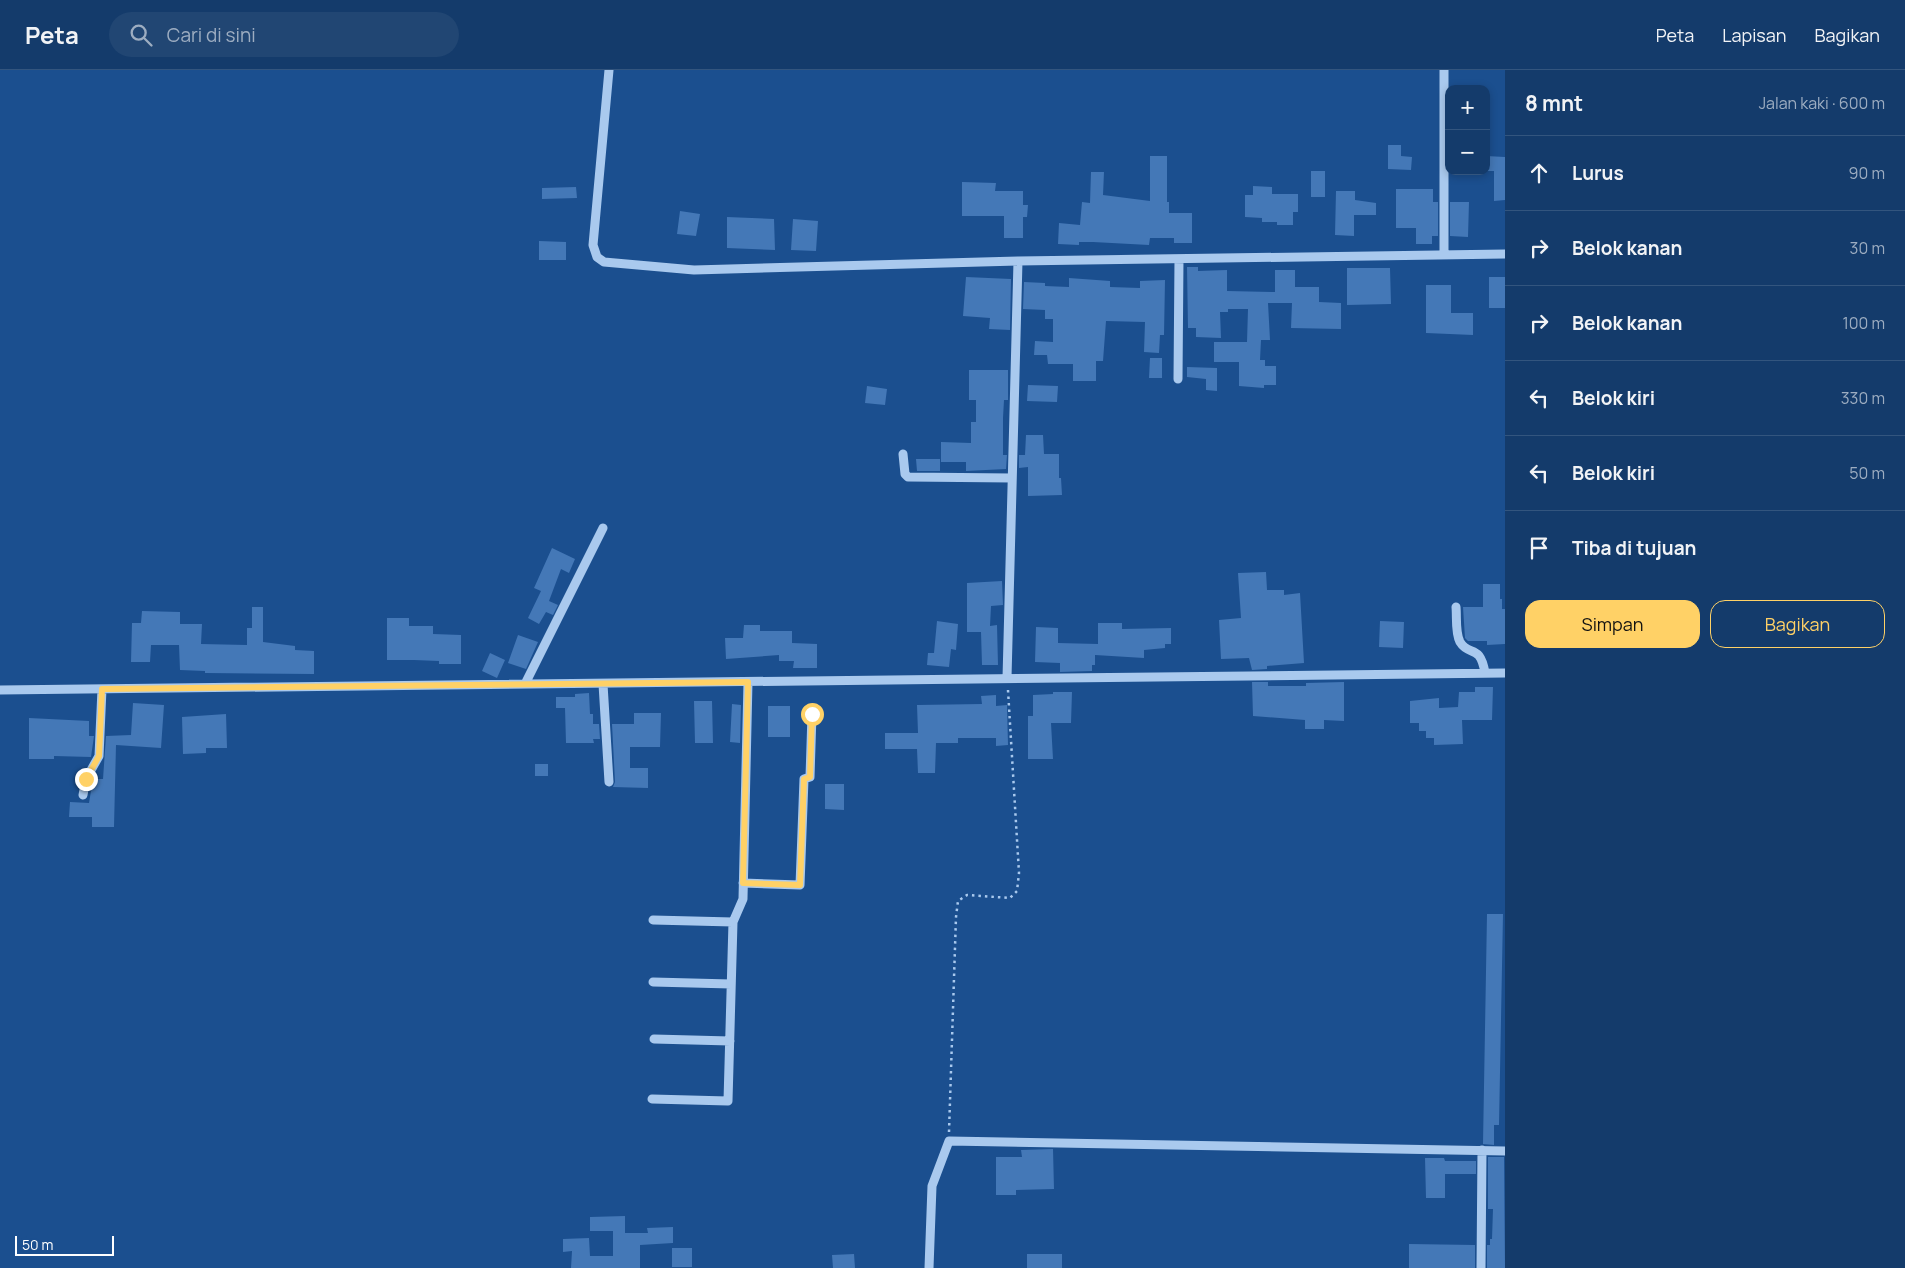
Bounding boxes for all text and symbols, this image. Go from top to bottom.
search box [109,12,459,57]
text: Peta [25,18,79,51]
icon: search [127,21,155,49]
text: Cari di sini [167,22,256,48]
text: Peta [1656,23,1694,47]
text: Lapisan [1722,23,1786,47]
text: Bagikan [1814,23,1880,47]
map controls [1445,85,1490,175]
button: + [1445,85,1490,130]
text: 8 mnt [1525,89,1583,117]
text: Jalan kaki · 600 m [1759,92,1885,114]
button: − [1445,130,1490,175]
icon: ahead [1525,159,1553,187]
text: Lurus [1572,160,1624,186]
text: 90 m [1849,162,1885,184]
icon: right [1525,234,1553,262]
text: Belok kanan [1572,235,1682,261]
text: 30 m [1850,237,1885,259]
icon: right [1525,309,1553,337]
text: Belok kanan [1572,310,1682,336]
text: 100 m [1842,312,1885,334]
icon: left [1525,384,1553,412]
text: Belok kiri [1572,385,1655,411]
text: 330 m [1841,387,1885,409]
icon: left [1525,459,1553,487]
text: Belok kiri [1572,460,1655,486]
text: 50 m [1849,462,1885,484]
icon: arrive [1525,534,1553,562]
text: Tiba di tujuan [1572,535,1696,561]
button: Simpan [1525,600,1700,648]
button: Bagikan [1710,600,1885,648]
route start [801,703,824,726]
route end [75,768,98,791]
scale bar [15,1233,114,1256]
text: 50 m [22,1235,53,1254]

